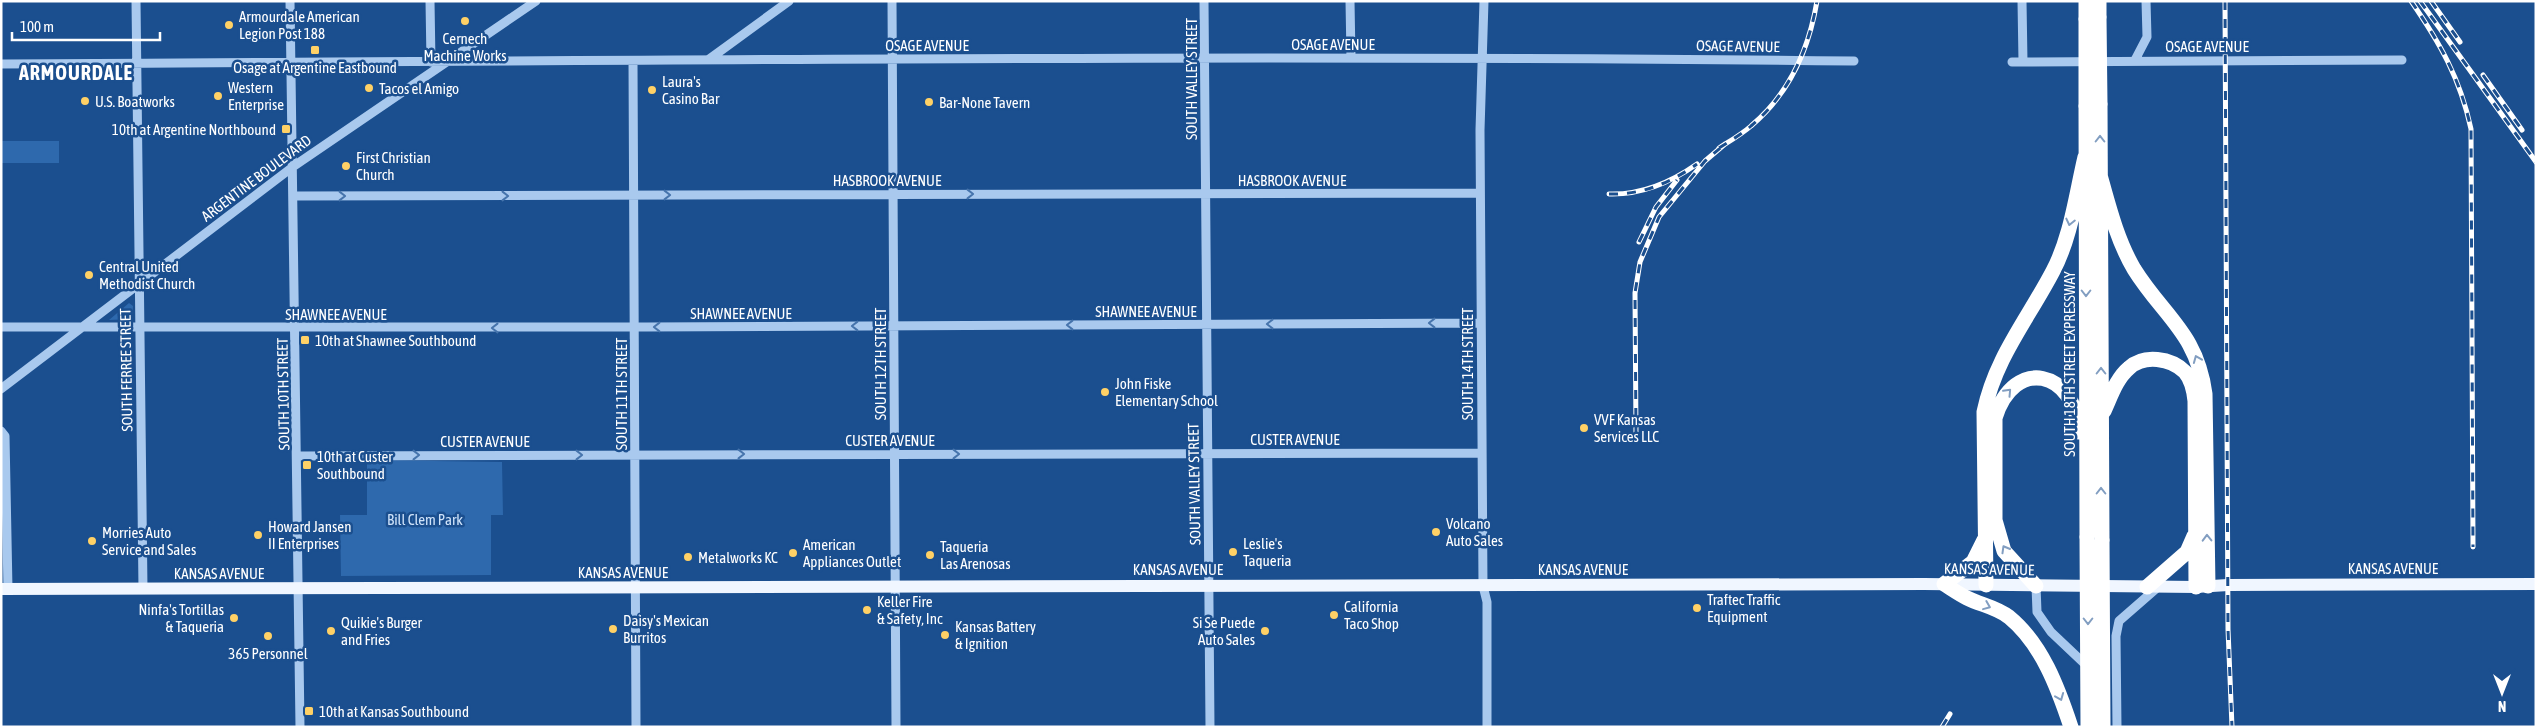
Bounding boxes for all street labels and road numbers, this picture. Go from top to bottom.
street label: SOUTH VALLEY STREET [1183,18,1200,140]
street label: OSAGE AVENUE [1291,36,1375,53]
street label: OSAGE AVENUE [885,37,969,54]
street label: OSAGE AVENUE [1696,37,1781,55]
street label: OSAGE AVENUE [2165,38,2249,55]
street label: ARGENTINE BOULEVARD [198,131,314,225]
street label: HASBROOK AVENUE [833,172,942,189]
street label: HASBROOK AVENUE [1238,172,1347,189]
street label: SOUTH 18TH STREET EXPRESSWAY [2061,271,2078,457]
street label: SHAWNEE AVENUE [1095,303,1197,320]
street label: SHAWNEE AVENUE [690,305,792,322]
street label: SHAWNEE AVENUE [285,306,387,323]
street label: SOUTH 12TH STREET [872,307,889,420]
street label: SOUTH 14TH STREET [1459,307,1476,420]
street label: SOUTH FERREE STREET [116,308,136,432]
street label: SOUTH 10TH STREET [274,337,292,450]
street label: SOUTH 11TH STREET [613,337,630,450]
street label: SOUTH VALLEY STREET [1184,422,1204,545]
street label: CUSTER AVENUE [1250,431,1340,448]
street label: CUSTER AVENUE [845,432,935,449]
street label: CUSTER AVENUE [440,433,530,450]
street label: KANSAS AVENUE [1944,560,2035,578]
street label: KANSAS AVENUE [2348,560,2439,577]
street label: KANSAS AVENUE [1133,561,1224,578]
street label: KANSAS AVENUE [1538,561,1629,578]
street label: KANSAS AVENUE [578,564,669,581]
street label: KANSAS AVENUE [174,565,265,582]

